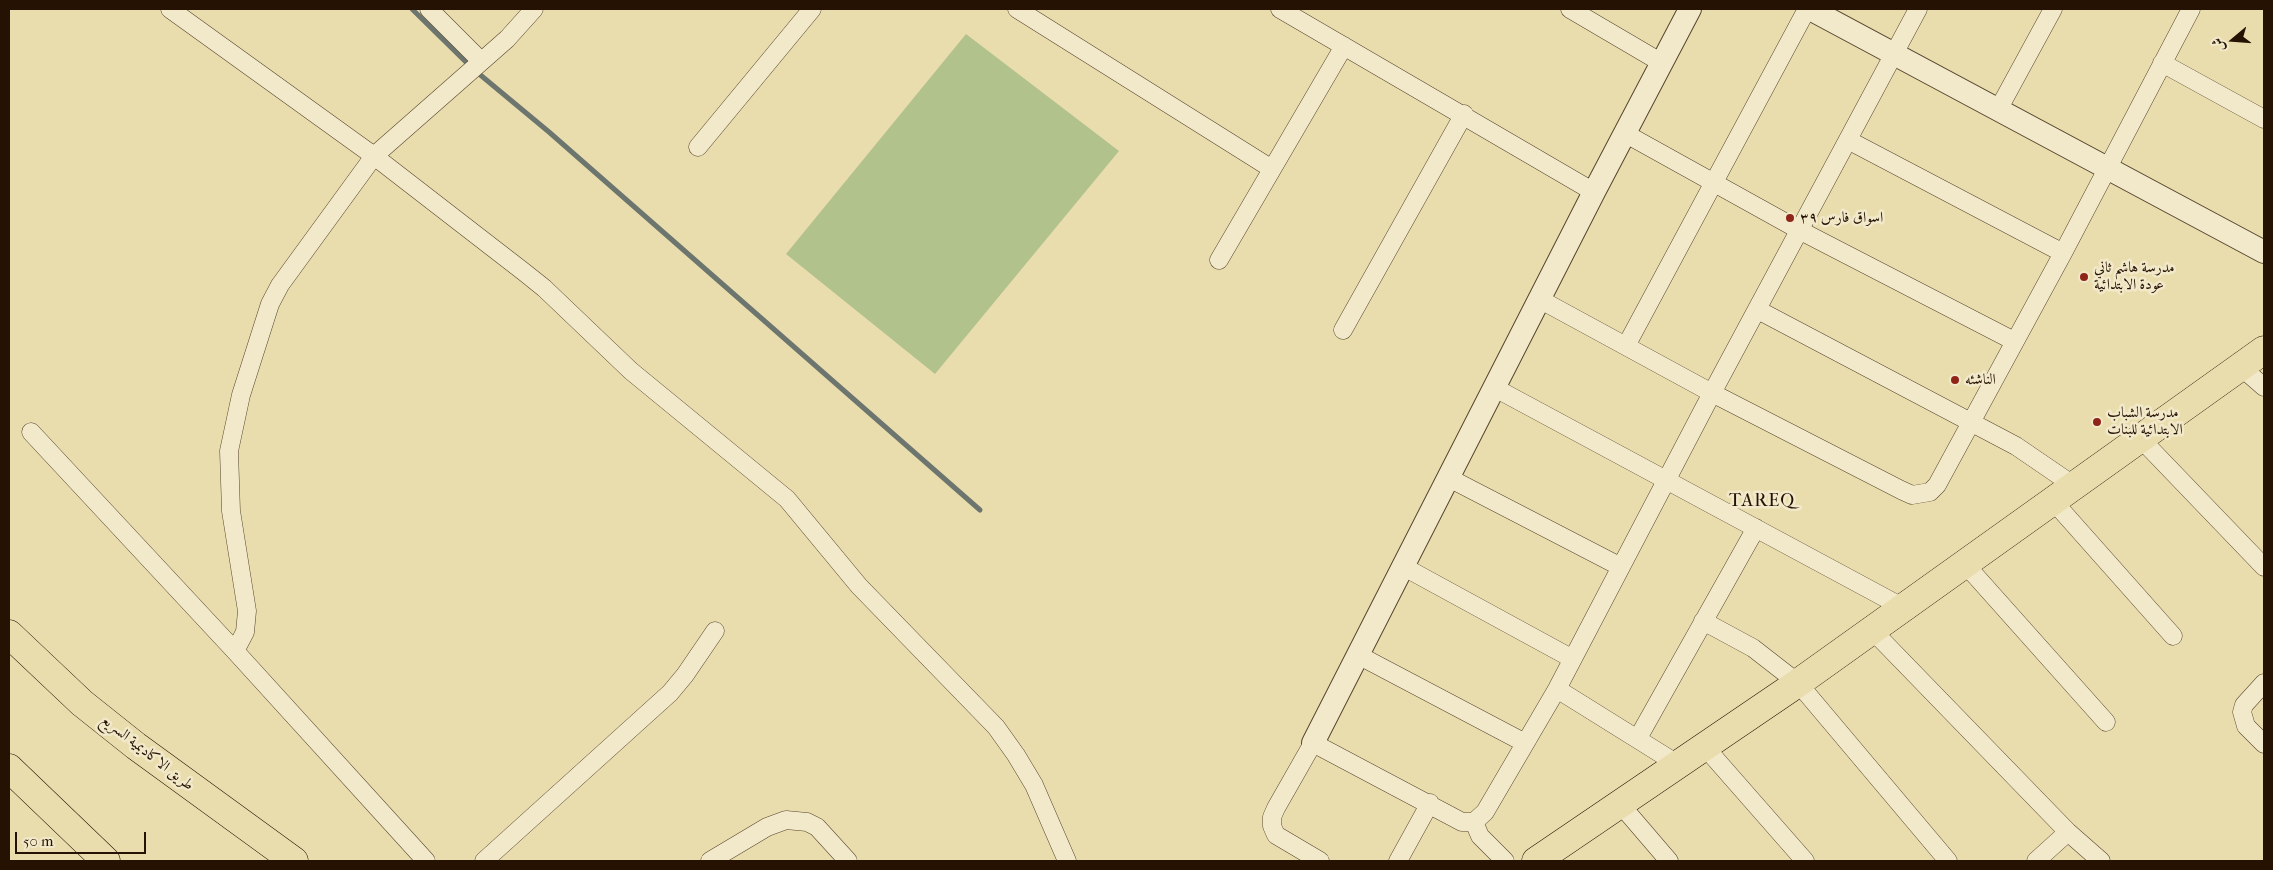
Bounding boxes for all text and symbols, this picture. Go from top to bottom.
north arrow [2208,15,2258,65]
text: ش [2208,36,2228,54]
place label: اسواق فارس ٣٩ [1800,209,1883,227]
marker: اسواق فارس ٣٩ [1784,212,1796,224]
place label: مدرسة هاشم ثاني عودة الابتدائية [2094,259,2175,294]
marker: مدرسة هاشم ثاني عودة الابتدائية [2078,271,2090,283]
place label: الناشئه [1965,371,1996,389]
marker: الناشئه [1949,374,1961,386]
place label: مدرسة الشباب الابتدائية للبنات [2107,404,2183,439]
marker: مدرسة الشباب الابتدائية للبنات [2091,416,2103,428]
district label: TAREQ [1728,491,1796,513]
street label: طريق الاكاديمية السريع [97,711,197,795]
scale bar [18,822,149,854]
text: 50 m [23,832,53,850]

